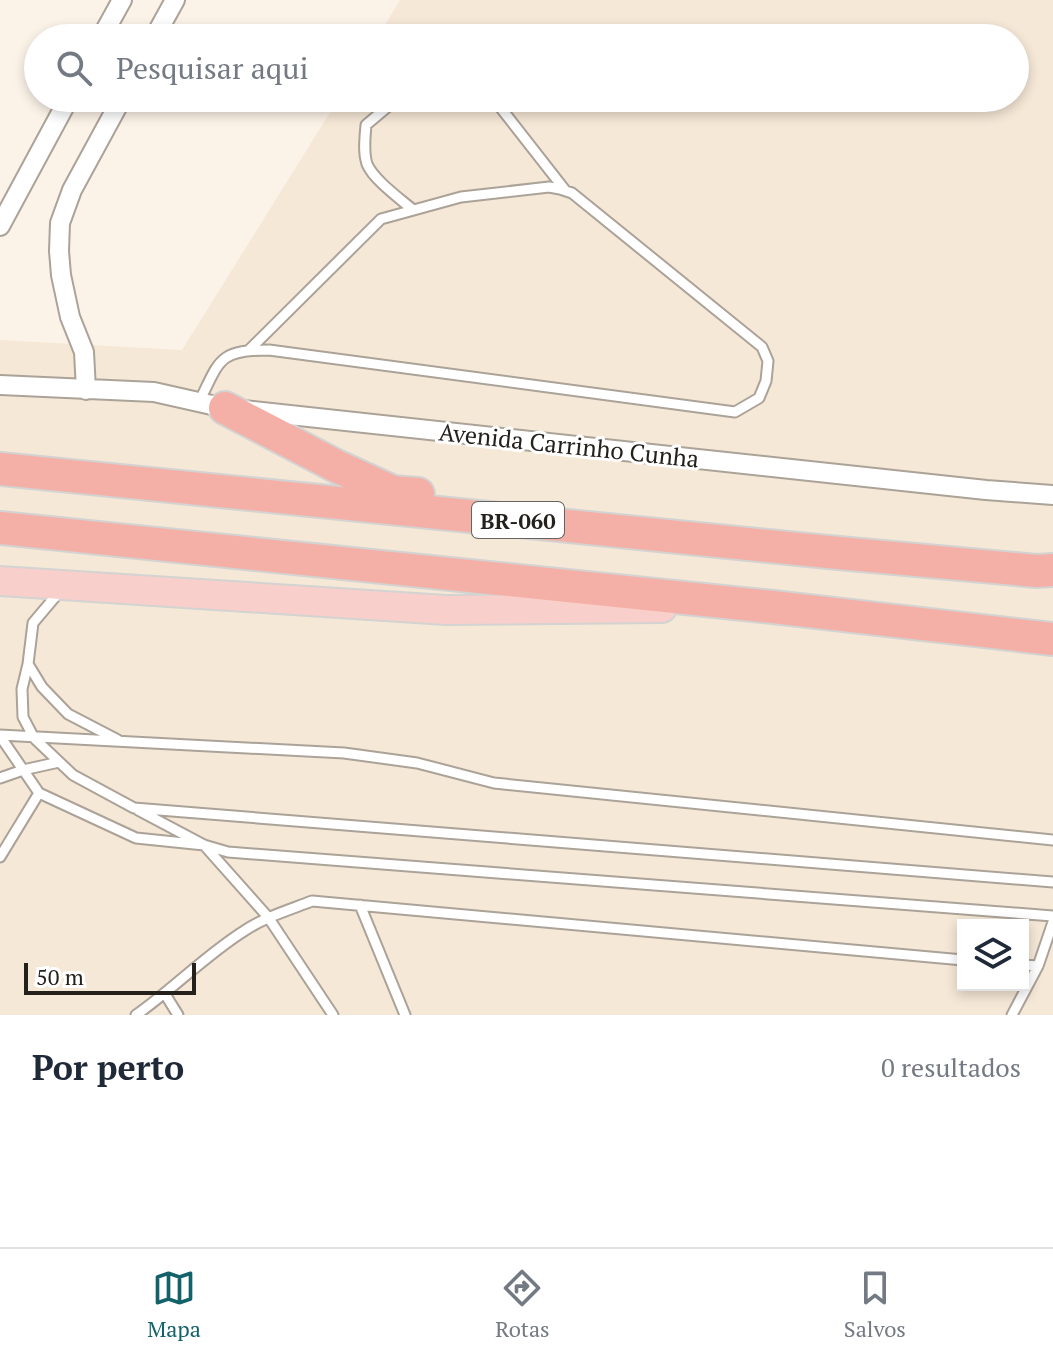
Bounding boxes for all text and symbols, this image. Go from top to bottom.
search box [24,24,1029,112]
icon: search [52,46,96,90]
text: Pesquisar aqui [116,48,309,88]
street label: Avenida Carrinho Cunha [437,415,701,475]
road number: BR-060 [472,502,564,538]
map controls [957,919,1029,991]
button: layers [957,919,1029,991]
scale bar [24,959,196,995]
text: 50 m [36,962,84,991]
text: Por perto [32,1045,184,1090]
text: 0 resultados [881,1050,1021,1084]
tab: Mapa [147,1266,201,1343]
tab: Rotas [495,1266,550,1343]
tab: Salvos [844,1266,906,1343]

